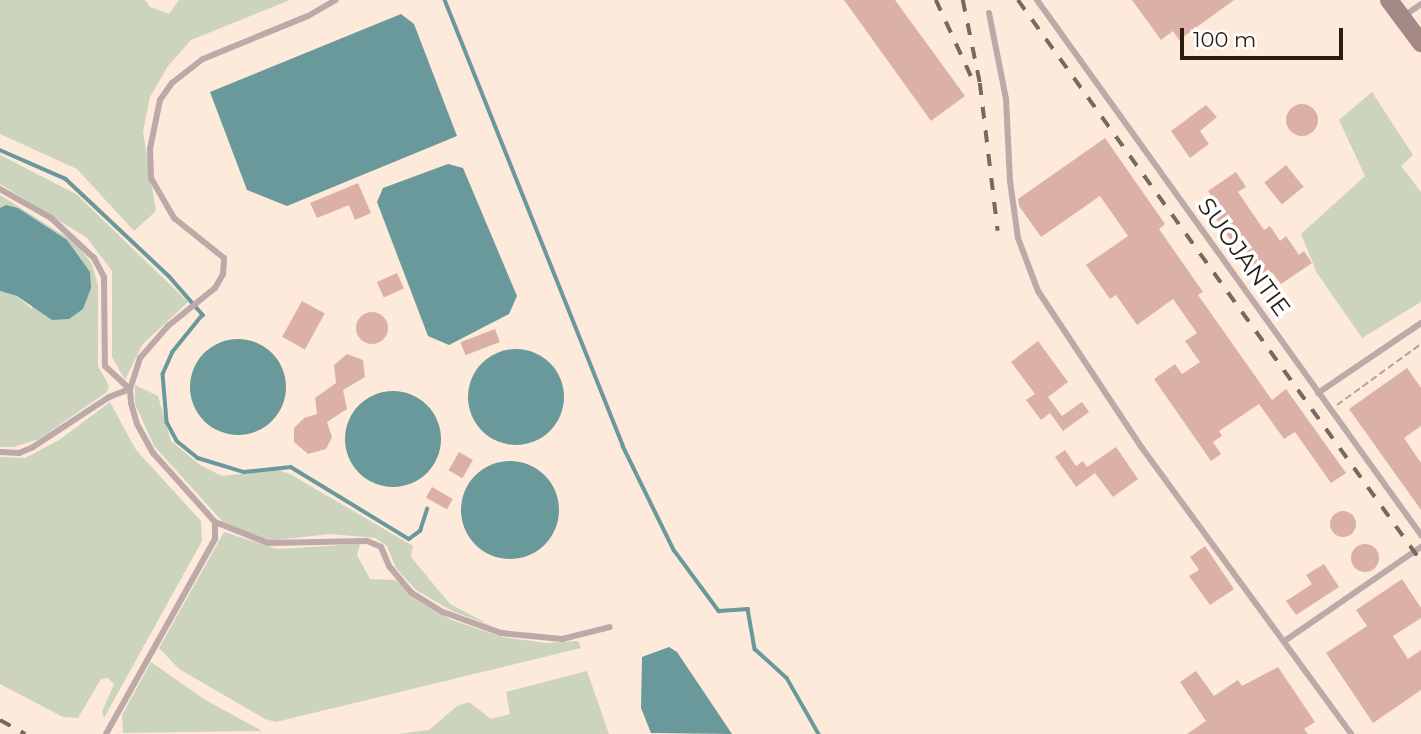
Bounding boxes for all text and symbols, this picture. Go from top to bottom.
scale bar [1183,14,1346,58]
text: 100 m [1193,27,1256,52]
street label: SUOJANTIE [1191,192,1297,322]

